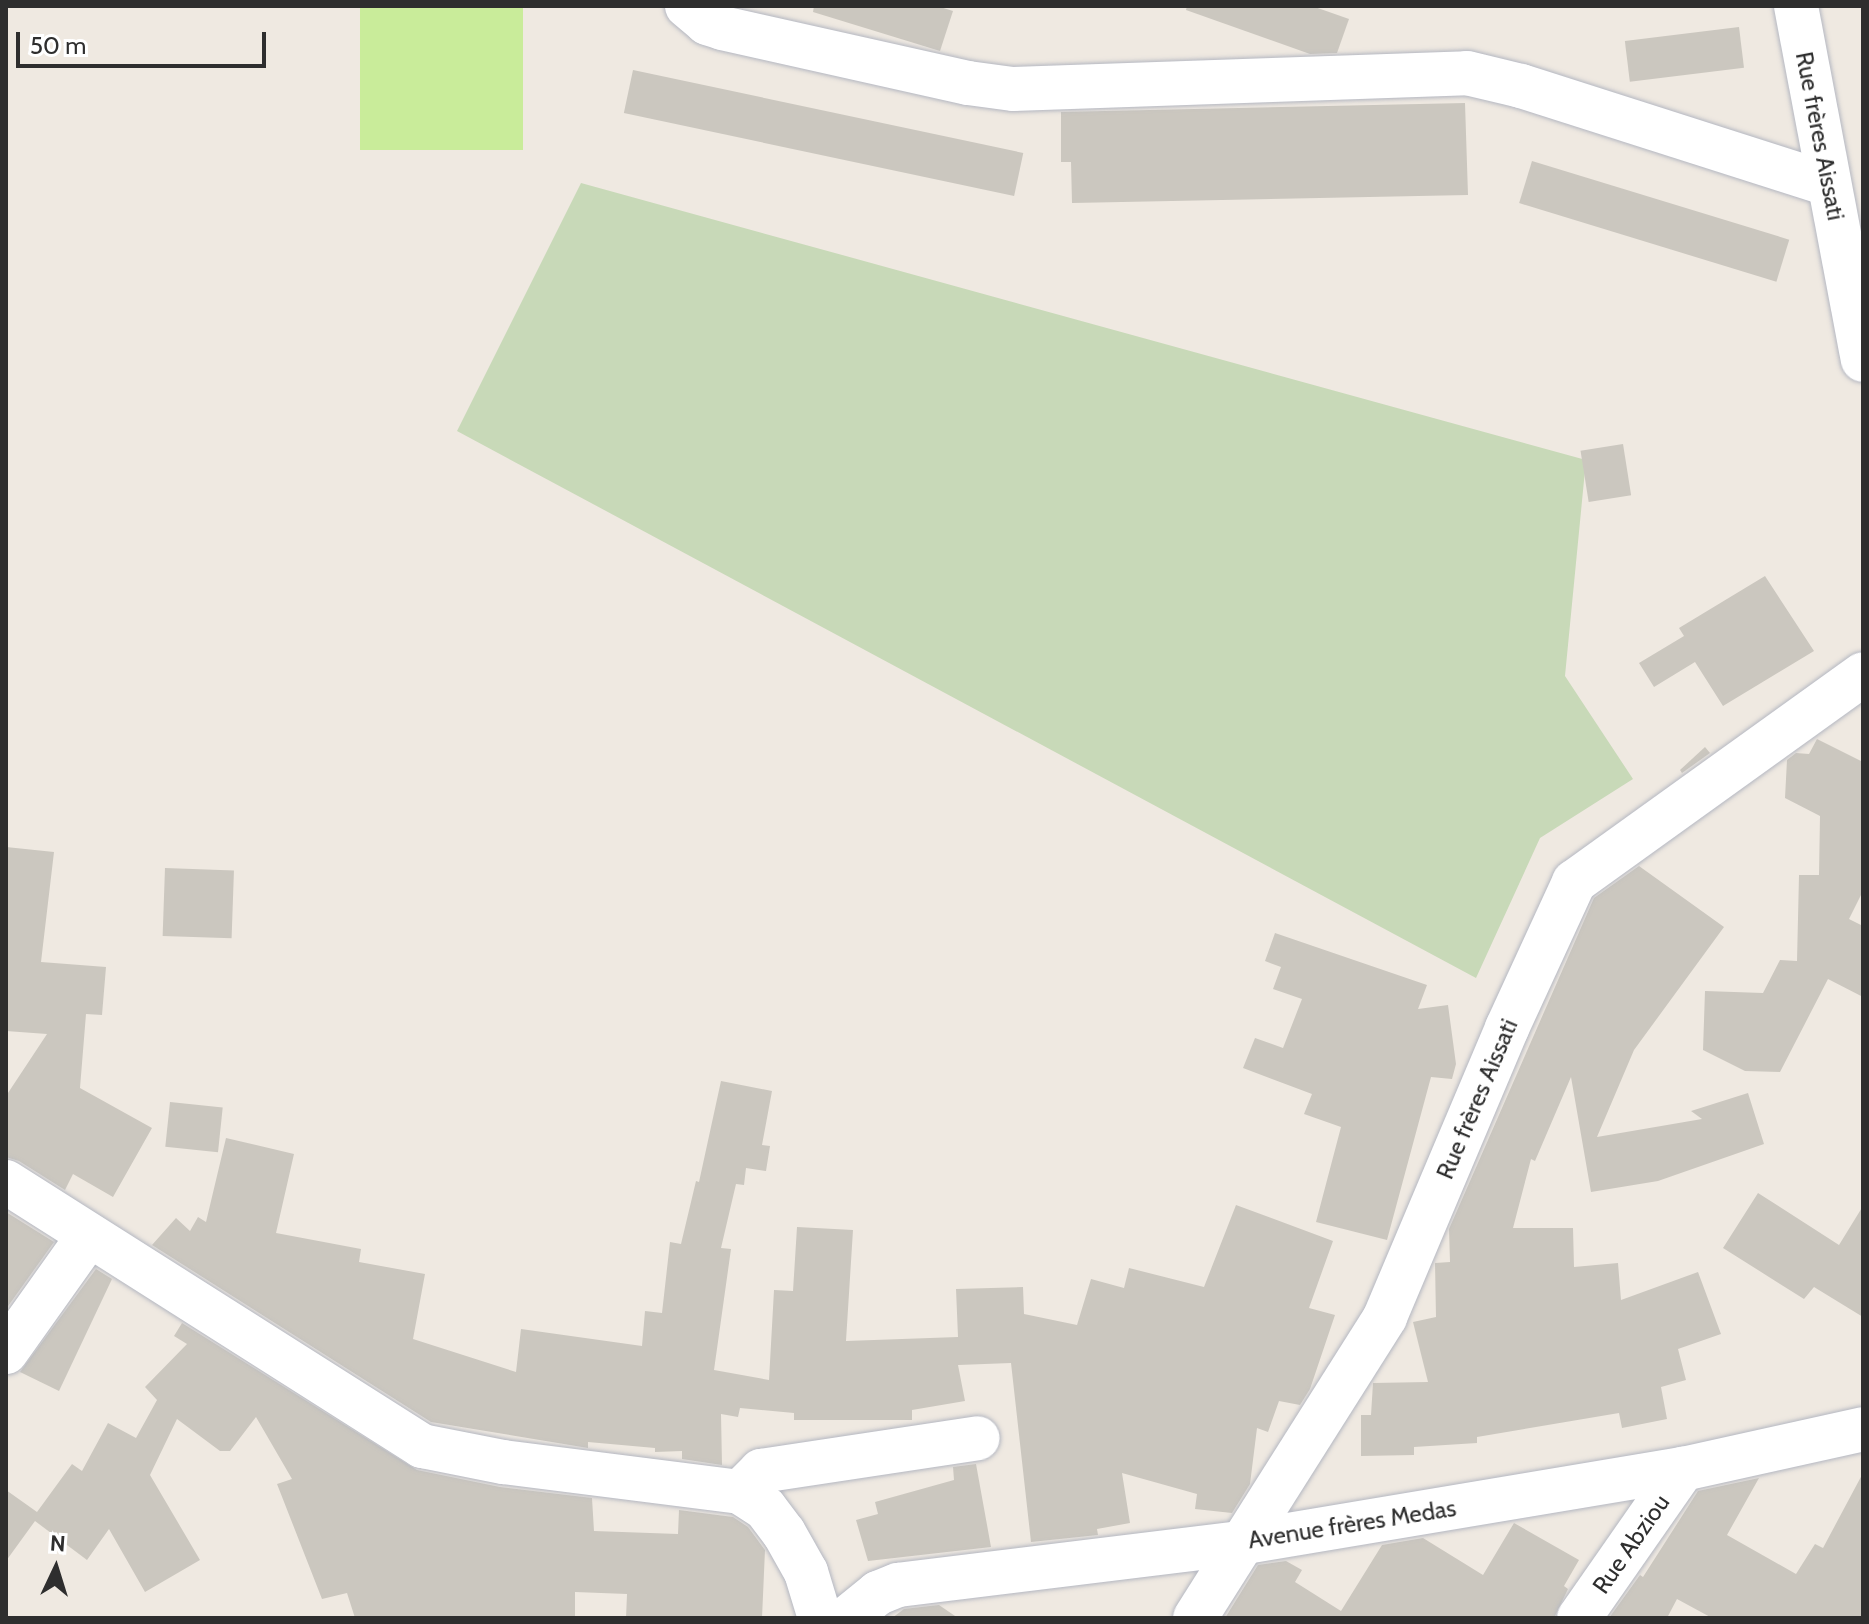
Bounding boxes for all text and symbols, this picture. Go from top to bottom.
scale bar [20,16,270,66]
text: 50 m [30,31,86,60]
street label: Rue frères Aissati [1790,49,1850,223]
street label: Rue frères Aissati [1430,1015,1524,1183]
street label: Rue Abziou [1586,1489,1676,1599]
street label: Avenue frères Medas [1246,1493,1458,1555]
north arrow [16,1528,96,1608]
text: N [49,1530,66,1558]

